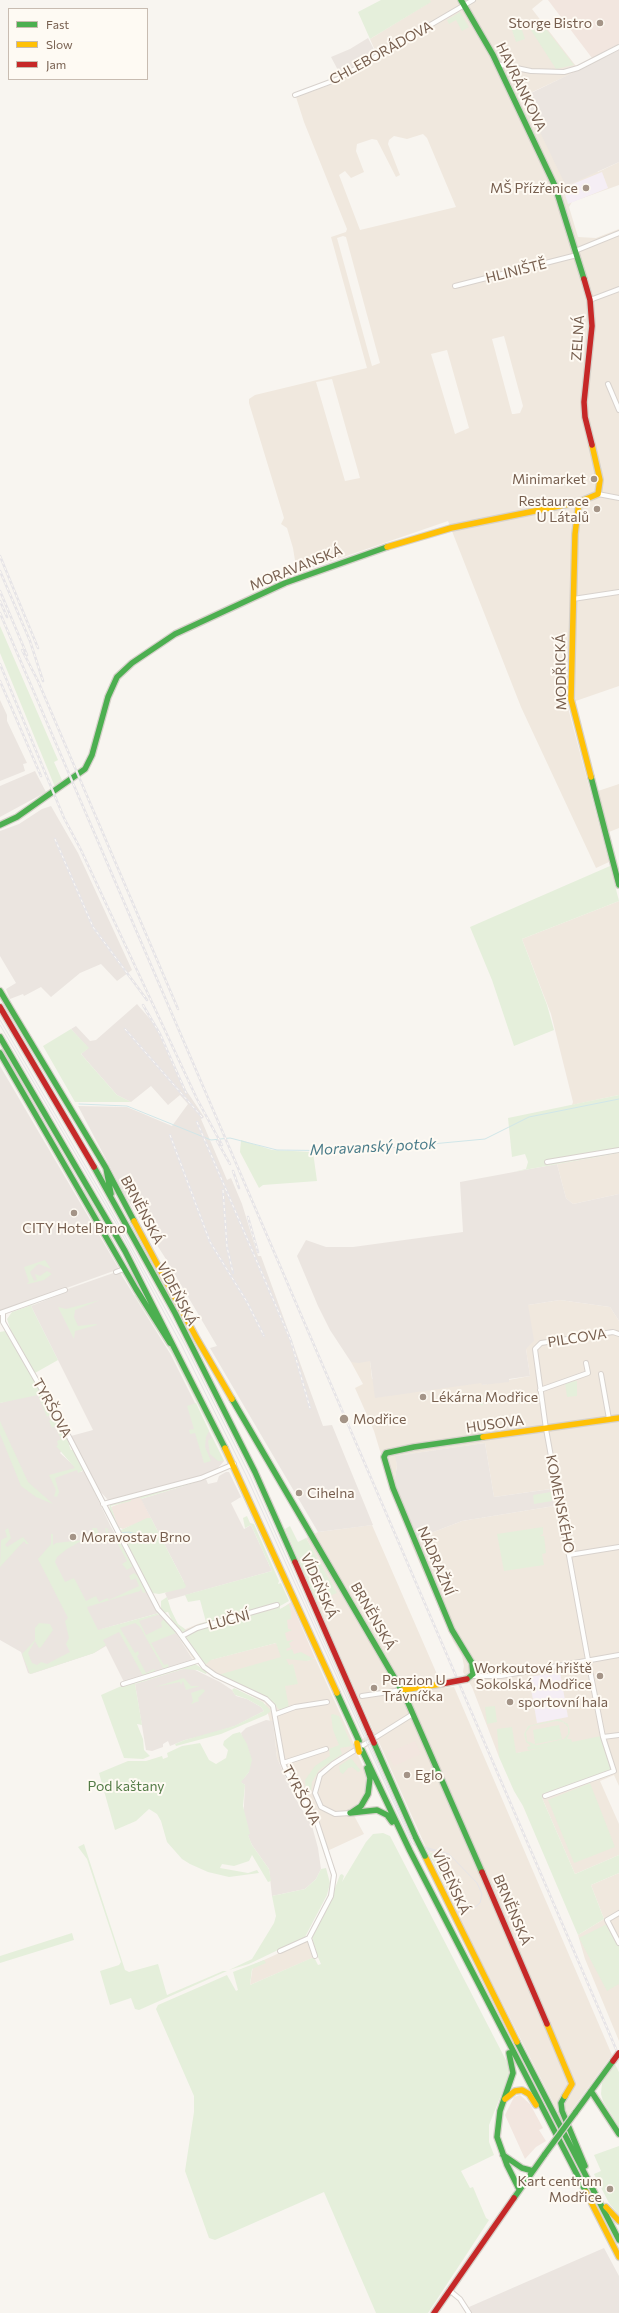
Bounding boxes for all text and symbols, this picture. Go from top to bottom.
legend [8,8,148,80]
place label: Storge Bistro [508,15,592,31]
text: Fast [46,17,69,31]
street label: CHLEBORÁDOVA [326,18,436,88]
marker: Storge Bistro [595,18,605,28]
text: Slow [46,37,73,51]
street label: HAVRÁNKOVA [492,40,550,134]
text: Jam [46,57,66,71]
place label: MŠ Přízřenice [490,180,578,196]
marker: MŠ Přízřenice [581,183,591,193]
street label: HLINIŠTĚ [484,255,548,287]
street label: ZELNÁ [568,314,588,362]
place label: Minimarket [512,471,586,487]
marker: Minimarket [589,474,599,484]
place label: Restaurace U Látalů [518,493,589,526]
marker: Restaurace U Látalů [592,504,602,514]
street label: MORAVANSKÁ [247,542,345,594]
street label: MODŘICKÁ [552,633,570,711]
water label: Moravanský potok [309,1135,437,1159]
street label: BRNĚNSKÁ [117,1173,167,1247]
marker: CITY Hotel Brno [69,1208,79,1218]
place label: CITY Hotel Brno [22,1220,126,1236]
street label: VÍDEŇSKÁ [153,1259,201,1329]
street label: PILCOVA [546,1325,608,1351]
street label: TYRŠOVA [29,1375,75,1441]
place label: Lékárna Modřice [431,1389,538,1405]
marker: Lékárna Modřice [418,1392,428,1402]
place label: Modřice [353,1411,406,1427]
street label: HUSOVA [465,1412,525,1436]
marker: Modřice [338,1413,350,1425]
street label: KOMENSKÉHO [542,1453,578,1555]
place label: Cihelna [307,1485,354,1501]
marker: Cihelna [294,1488,304,1498]
street label: NÁDRAŽNÍ [414,1524,458,1598]
place label: Moravostav Brno [81,1529,191,1545]
marker: Moravostav Brno [68,1532,78,1542]
street label: VÍDEŇSKÁ [297,1551,341,1621]
street label: BRNĚNSKÁ [347,1579,399,1653]
street label: LUČNÍ [206,1606,252,1634]
place label: Workoutové hřiště Sokolská, Modřice [474,1660,592,1692]
marker: Workoutové hřiště Sokolská, Modřice [595,1671,605,1681]
place label: Penzion U Trávníčka [382,1672,446,1704]
marker: Penzion U Trávníčka [369,1683,379,1693]
place label: sportovní hala [518,1694,608,1710]
marker: sportovní hala [505,1697,515,1707]
street label: TYRŠOVA [278,1762,324,1828]
place label: Eglo [415,1767,443,1783]
marker: Eglo [402,1770,412,1780]
park label: Pod kaštany [87,1778,165,1794]
street label: VÍDEŇSKÁ [429,1847,473,1917]
street label: BRNĚNSKÁ [490,1872,534,1948]
place label: Kart centrum Modřice [518,2173,602,2206]
marker: Kart centrum Modřice [605,2184,615,2194]

